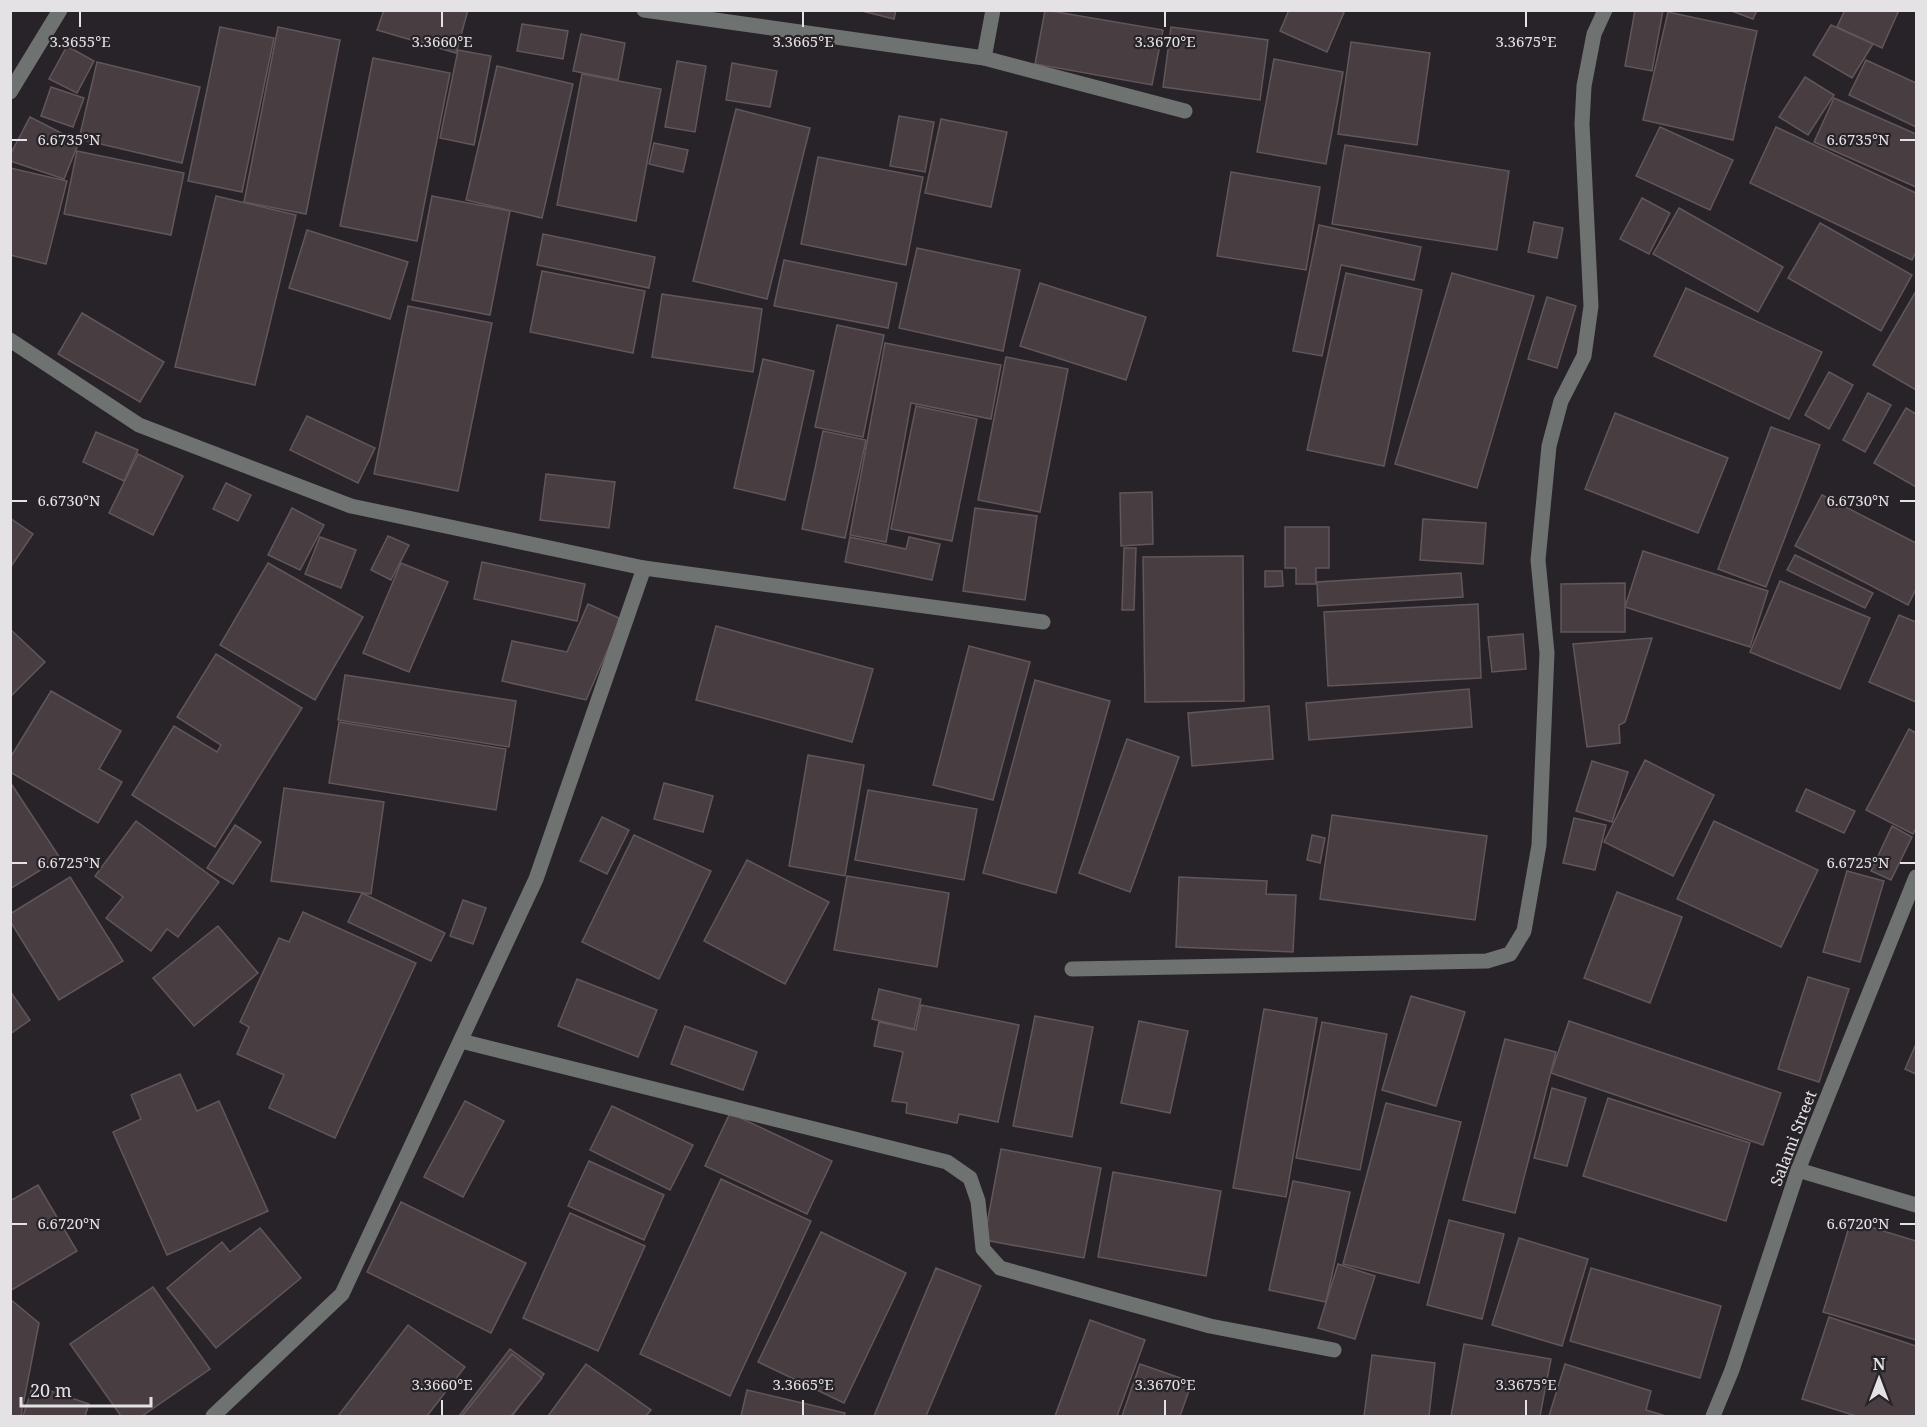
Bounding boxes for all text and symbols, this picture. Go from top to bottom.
text: 3.3655°E [49,31,111,51]
text: 3.3660°E [411,31,473,51]
text: 3.3665°E [772,31,834,51]
text: 3.3670°E [1134,31,1196,51]
text: 3.3675°E [1495,31,1557,51]
text: 6.6735°N [37,129,101,149]
text: 6.6735°N [1826,129,1890,149]
text: 6.6730°N [37,490,101,510]
text: 6.6730°N [1826,490,1890,510]
text: 6.6725°N [37,852,101,872]
text: 6.6725°N [1826,852,1890,872]
street label: Salami Street [1765,1087,1821,1189]
text: 6.6720°N [37,1213,101,1233]
text: 6.6720°N [1826,1213,1890,1233]
north arrow [1849,1349,1909,1409]
text: N [1873,1353,1886,1375]
scale bar [21,1370,152,1408]
text: 3.3660°E [411,1374,473,1394]
text: 3.3665°E [772,1374,834,1394]
text: 3.3670°E [1134,1374,1196,1394]
text: 3.3675°E [1495,1374,1557,1394]
text: 20 m [30,1378,72,1402]

